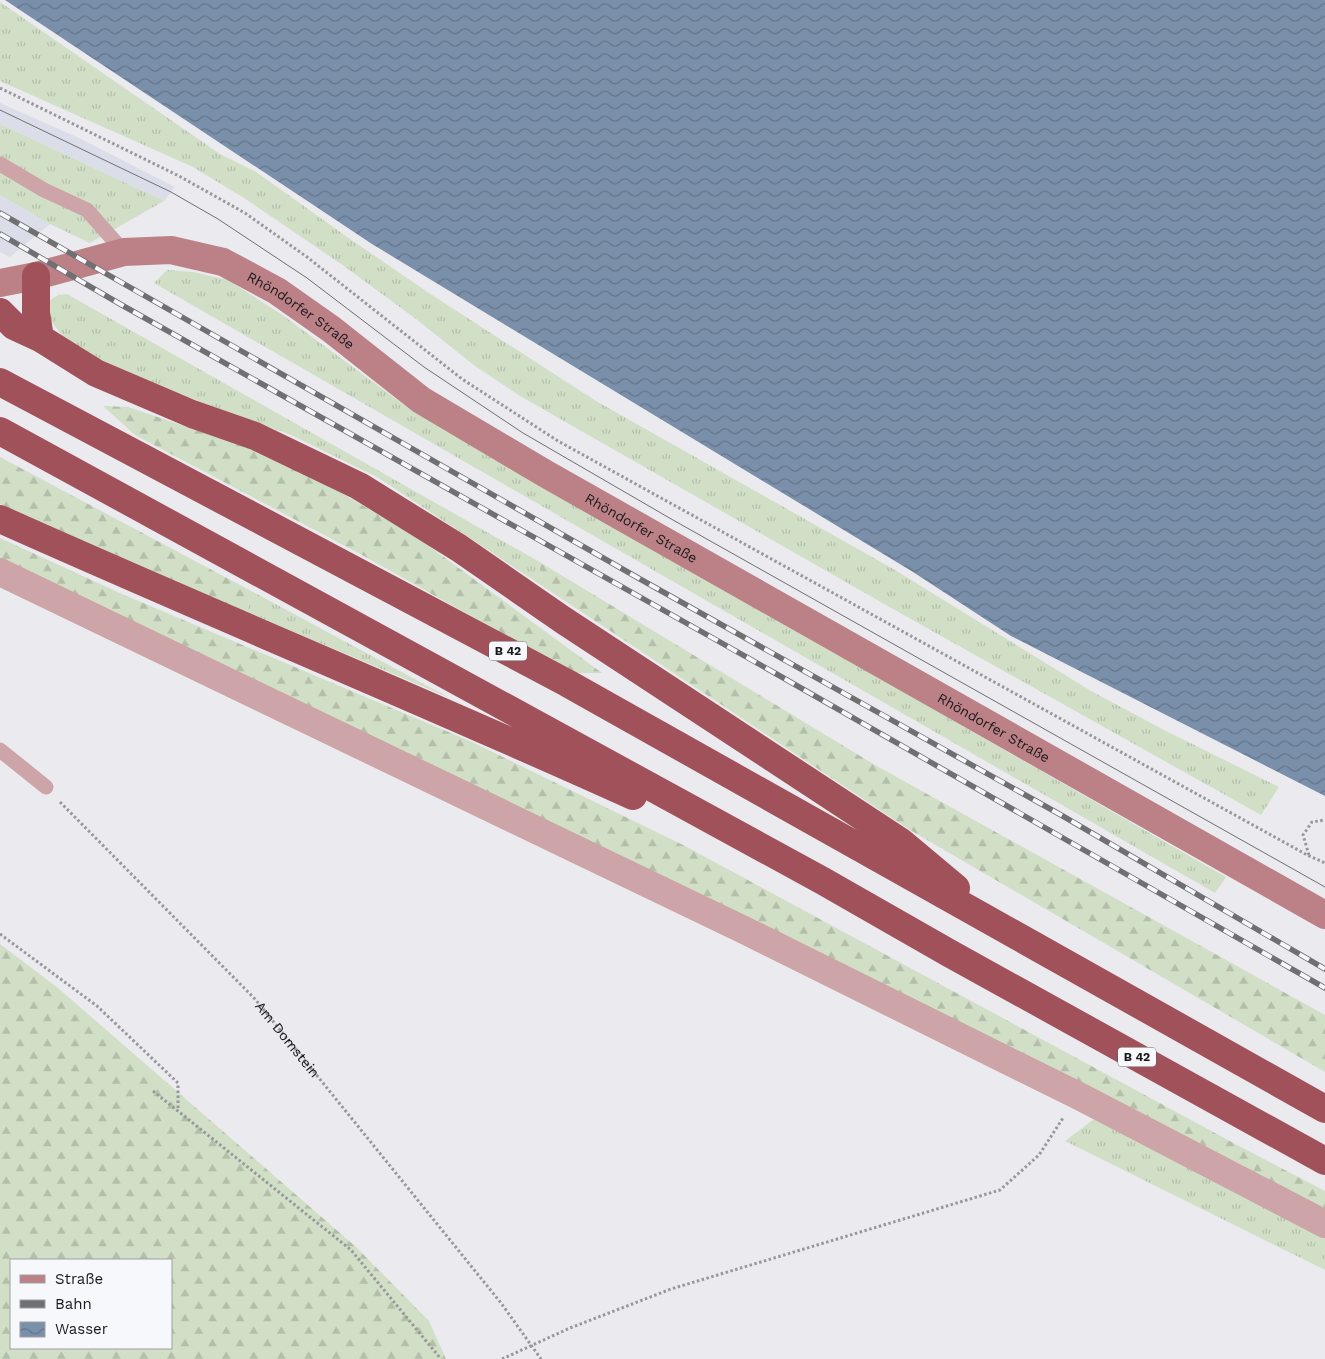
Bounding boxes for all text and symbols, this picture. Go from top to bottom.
street label: Rhöndorfer Straße [244,268,358,352]
street label: Rhöndorfer Straße [582,490,700,566]
road number: B 42 [489,641,527,660]
street label: Rhöndorfer Straße [935,689,1053,766]
street label: Am Domstein [252,998,323,1080]
road number: B 42 [1118,1048,1156,1066]
legend [10,1259,172,1349]
text: Straße [55,1270,103,1288]
text: Bahn [55,1295,92,1313]
text: Wasser [55,1320,108,1338]

